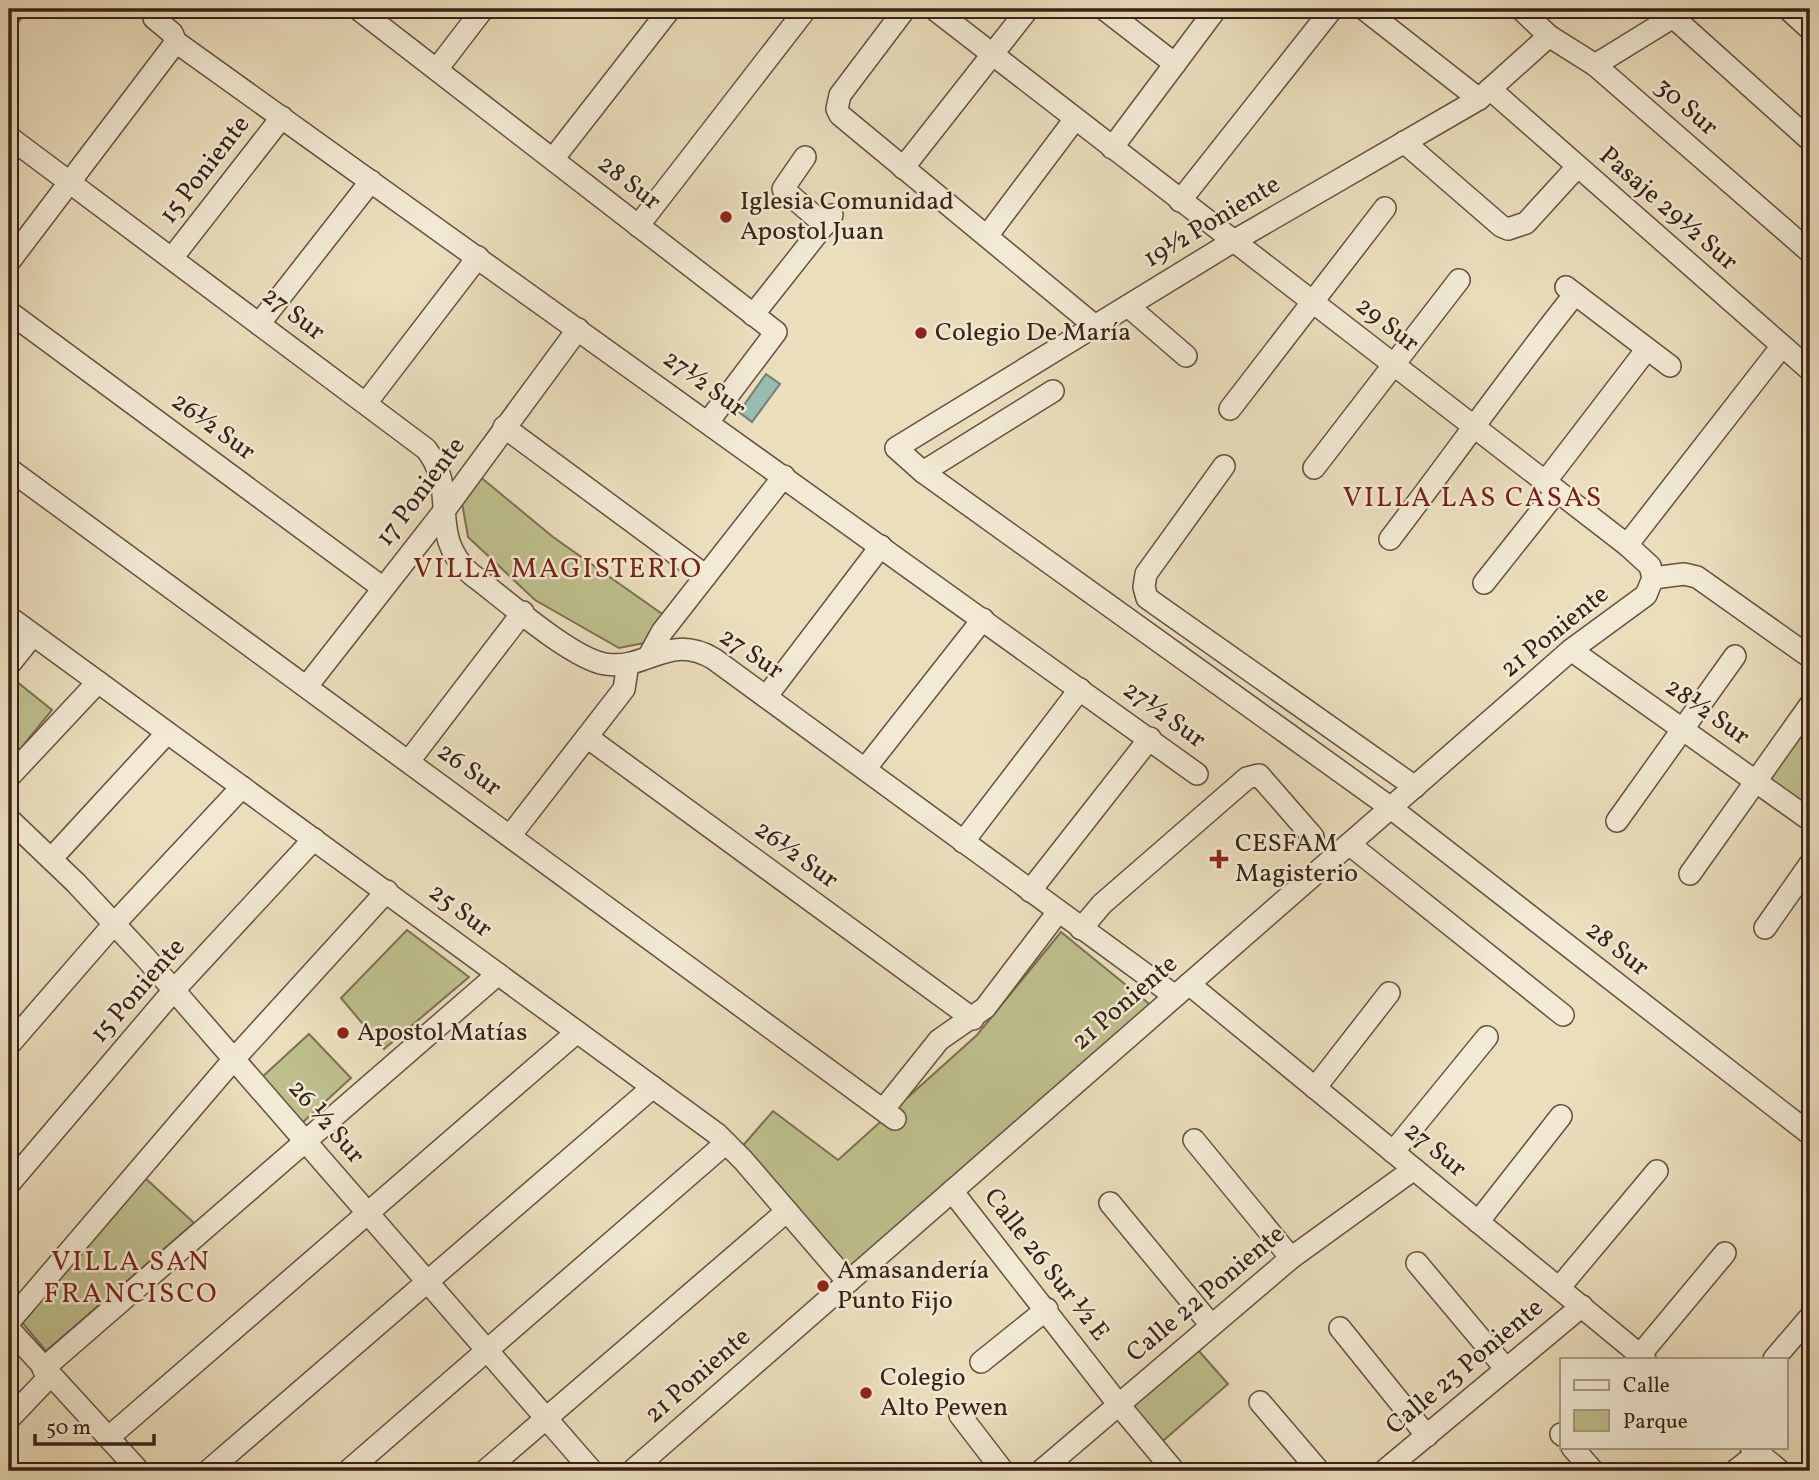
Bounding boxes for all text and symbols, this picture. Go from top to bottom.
street label: 30 Sur [1646,69,1726,145]
street label: 15 Poniente [151,108,259,232]
street label: Pasaje 29½ Sur [1591,139,1745,280]
street label: 28 Sur [589,147,669,219]
street label: 19½ Poniente [1137,167,1287,277]
place label: Iglesia Comunidad Apostol Juan [740,184,954,250]
marker: Iglesia Comunidad Apostol Juan [718,209,734,225]
street label: 27 Sur [254,278,332,350]
street label: 29 Sur [1347,289,1427,362]
place label: Colegio De María [935,315,1131,351]
marker: Colegio De María [913,325,929,341]
street label: 27½ Sur [655,341,753,427]
street label: 26½ Sur [163,384,263,470]
street label: 17 Poniente [368,430,474,554]
district label: VILLA LAS CASAS [1343,479,1603,518]
district label: VILLA MAGISTERIO [413,550,703,589]
street label: 21 Poniente [1493,577,1617,687]
street label: 27 Sur [711,619,791,689]
street label: 28½ Sur [1657,670,1757,754]
street label: 27½ Sur [1115,672,1213,758]
street label: 26 Sur [429,734,509,806]
street label: 26½ Sur [746,812,846,898]
place label: CESFAM Magisterio [1235,826,1358,892]
marker: CESFAM Magisterio [1209,849,1229,869]
street label: 25 Sur [421,875,499,947]
street label: 28 Sur [1577,913,1657,985]
street label: 15 Poniente [82,931,194,1051]
street label: 21 Poniente [1064,947,1186,1059]
place label: Apostol Matías [357,1015,527,1051]
marker: Apostol Matías [335,1025,351,1041]
street label: 26 ½ Sur [279,1072,373,1172]
street label: 27 Sur [1396,1114,1474,1186]
street label: Calle 26 Sur ½ E [975,1181,1117,1349]
street label: Calle 22 Poniente [1119,1217,1293,1371]
district label: VILLA SAN FRANCISCO [43,1243,219,1314]
place label: Amasandería Punto Fijo [837,1253,990,1319]
marker: Amasandería Punto Fijo [815,1278,831,1294]
street label: Calle 23 Poniente [1379,1290,1551,1444]
street label: 21 Poniente [637,1320,759,1432]
legend [1560,1358,1787,1448]
place label: Colegio Alto Pewen [880,1360,1008,1426]
text: Calle [1623,1372,1670,1401]
marker: Colegio Alto Pewen [858,1385,874,1401]
scale bar [35,1403,154,1447]
text: Parque [1623,1408,1688,1437]
text: 50 m [46,1414,91,1443]

